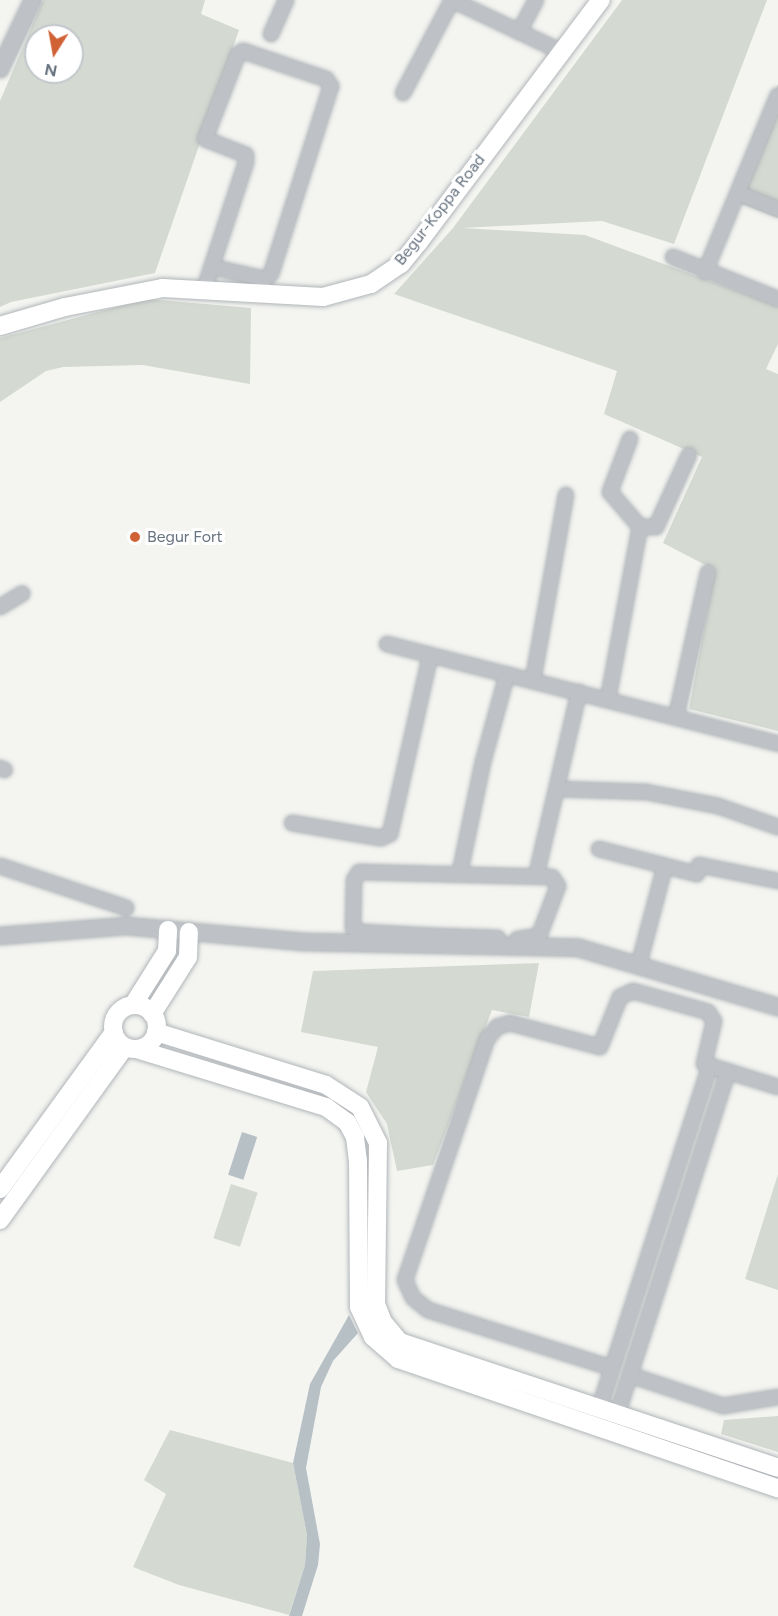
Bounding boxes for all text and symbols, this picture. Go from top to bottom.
north arrow [24,24,84,84]
text: N [43,60,59,81]
street label: Begur-Koppa Road [391,151,489,269]
place label: Begur Fort [147,527,223,547]
marker: Begur Fort [128,530,142,544]

